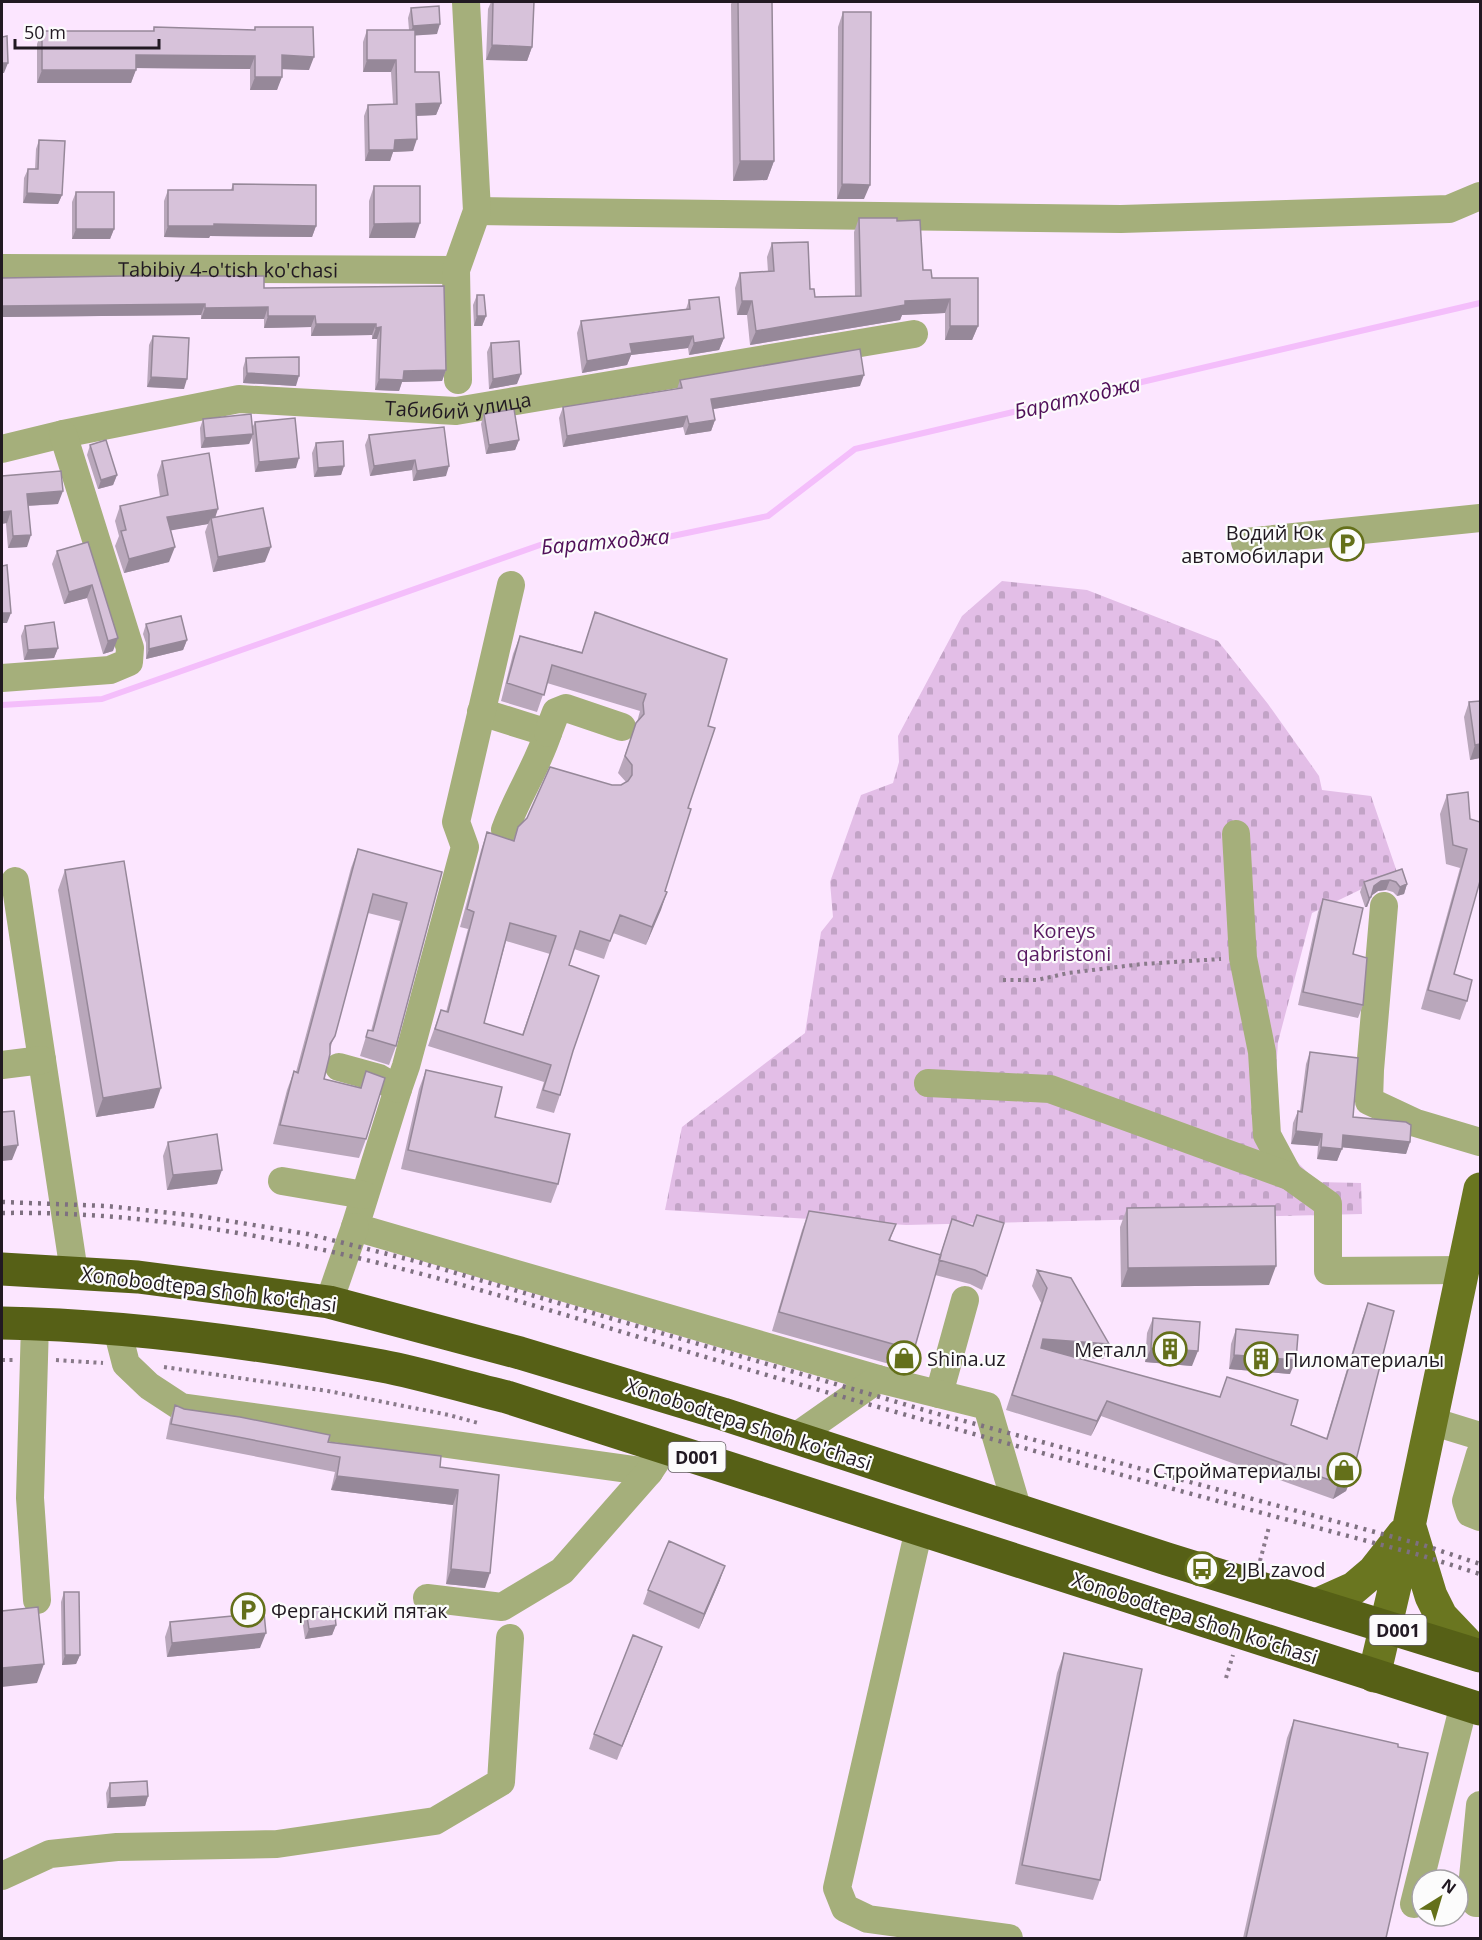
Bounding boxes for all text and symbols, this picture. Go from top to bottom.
scale bar [15,12,159,50]
text: 50 m [24,20,66,44]
street label: Tabibiy 4-o'tish ko'chasi [118,255,338,283]
water label: Баратходжа [1011,369,1143,425]
street label: Табибий улица [384,385,533,424]
place label: Водий Юк автомобилари [1181,519,1325,569]
water label: Баратходжа [539,521,671,561]
parking icon: Водий Юк автомобилари [1329,526,1365,562]
park label: Koreys qabristoni [1017,917,1111,967]
street label: Xonobodtepa shoh ko'chasi [80,1260,338,1318]
building icon: Металл [1152,1331,1188,1367]
place label: Металл [1074,1336,1147,1363]
shop icon: Shina.uz [886,1340,922,1376]
building icon: Пиломатериалы [1243,1341,1279,1377]
place label: Shina.uz [927,1345,1006,1372]
place label: Пиломатериалы [1284,1346,1444,1373]
street label: Xonobodtepa shoh ko'chasi [623,1371,875,1477]
road number: D001 [668,1442,726,1472]
shop icon: Стройматериалы [1326,1452,1362,1488]
place label: Стройматериалы [1153,1457,1321,1484]
bus stop icon: 2 JBI zavod [1184,1551,1220,1587]
place label: 2 JBI zavod [1225,1556,1325,1583]
street label: Xonobodtepa shoh ko'chasi [1069,1565,1321,1671]
parking icon: Ферганский пятак [230,1592,266,1628]
place label: Ферганский пятак [271,1597,448,1624]
road number: D001 [1370,1615,1426,1645]
north arrow [1410,1868,1470,1928]
text: N [1437,1873,1461,1899]

